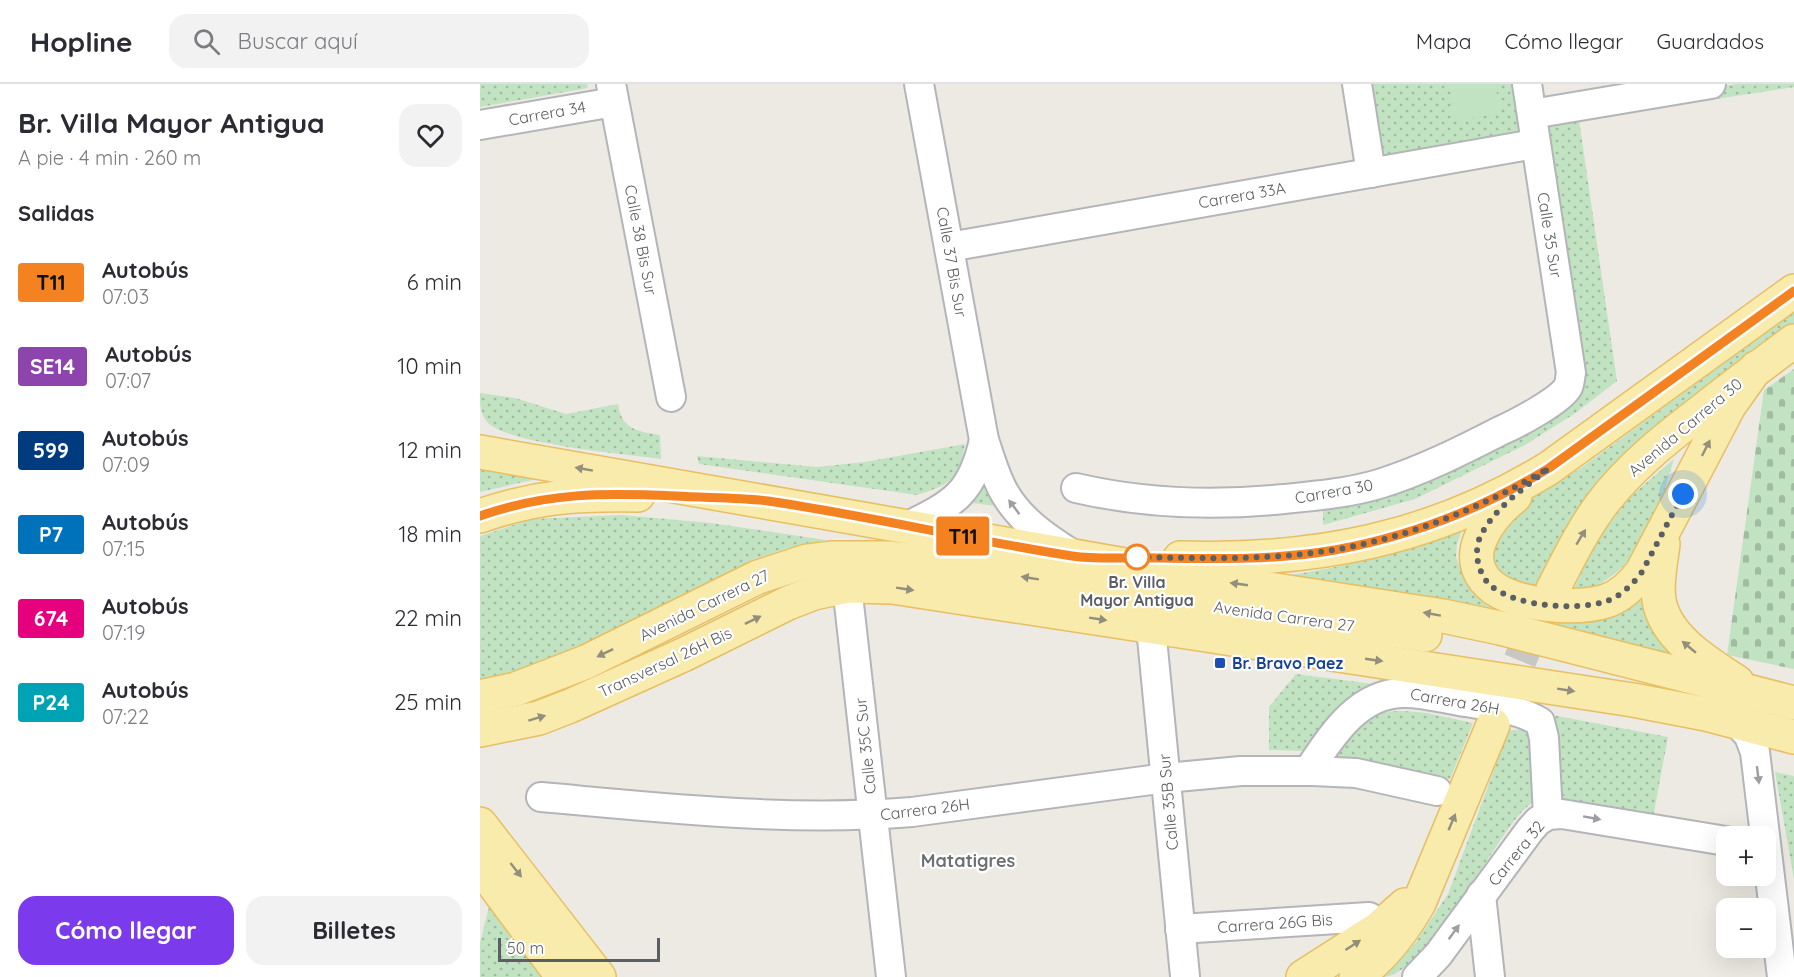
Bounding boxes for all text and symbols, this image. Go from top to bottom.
search box [169,14,589,68]
text: Hopline [30,24,133,59]
icon: search [190,25,223,58]
text: Buscar aquí [238,27,358,55]
text: Mapa [1416,28,1471,54]
text: Cómo llegar [1504,28,1623,54]
text: Guardados [1656,28,1764,54]
street label: Carrera 34 [507,96,587,130]
button: heart [399,104,462,167]
text: Br. Villa Mayor Antigua [18,105,325,140]
text: A pie · 4 min · 260 m [18,145,201,170]
street label: Carrera 33A [1197,177,1287,213]
street label: Calle 38 Bis Sur [620,183,662,297]
street label: Calle 35 Sur [1533,191,1567,279]
text: Salidas [18,199,94,227]
street label: Calle 37 Bis Sur [932,205,972,319]
text: Autobús [102,256,189,284]
text: 6 min [407,268,462,296]
text: T11 [36,269,66,295]
text: 07:03 [102,284,149,309]
text: Autobús [105,340,192,368]
text: 10 min [397,352,462,380]
text: SE14 [30,353,75,379]
text: 07:07 [105,368,151,393]
street label: Avenida Carrera 30 [1624,373,1746,481]
text: Autobús [102,424,189,452]
text: 12 min [398,436,462,464]
text: 599 [33,437,69,463]
one-way arrow [1701,440,1711,457]
text: 07:09 [102,452,150,477]
one-way arrow [574,464,593,473]
street label: Carrera 30 [1293,474,1375,508]
your location [1668,479,1698,509]
one-way arrow [1008,499,1020,515]
text: Autobús [102,508,189,536]
line badge: T11 [928,516,998,556]
text: 18 min [398,520,462,548]
text: P7 [39,521,63,547]
text: T11 [948,523,978,549]
one-way arrow [1575,529,1586,545]
text: 07:15 [102,536,145,561]
marker: Br. Villa Mayor Antigua [1124,544,1150,570]
street label: Avenida Carrera 27 [636,565,772,645]
place label: Br. Villa Mayor Antigua [1080,572,1194,610]
one-way arrow [1020,573,1039,582]
one-way arrow [1230,580,1249,589]
one-way arrow [896,585,915,594]
text: Autobús [102,592,189,620]
street label: Avenida Carrera 27 [1212,596,1356,636]
text: 22 min [394,604,462,632]
text: 674 [34,605,68,631]
one-way arrow [1422,609,1441,618]
one-way arrow [744,615,761,625]
one-way arrow [1088,615,1107,624]
text: 07:19 [102,620,145,645]
street label: Transversal 26H Bis [595,622,735,702]
one-way arrow [1682,641,1697,654]
one-way arrow [596,649,613,658]
place label: Br. Bravo Paez [1232,653,1343,673]
one-way arrow [1364,655,1383,664]
marker: Br. Bravo Paez [1213,656,1227,670]
text: Autobús [102,676,189,704]
street label: Carrera 26H [1409,683,1501,719]
one-way arrow [1557,685,1576,694]
text: 25 min [394,688,462,716]
text: P24 [33,689,69,715]
street label: Calle 35C Sur [850,697,880,795]
text: 07:22 [102,704,149,729]
one-way arrow [528,713,546,722]
street label: Calle 35B Sur [1154,753,1182,851]
one-way arrow [1753,766,1763,785]
street label: Carrera 26H [879,794,971,824]
one-way arrow [1448,813,1457,831]
one-way arrow [1583,814,1602,823]
street label: Carrera 32 [1484,816,1549,890]
map controls [1716,826,1776,958]
button: + [1716,826,1776,886]
district label: Matatigres [921,849,1016,872]
one-way arrow [510,862,522,878]
button: Cómo llegar [18,896,234,965]
button: Billetes [246,896,462,965]
button: − [1716,898,1776,958]
street label: Carrera 26G Bis [1217,909,1333,937]
one-way arrow [1448,924,1460,939]
scale bar [498,935,660,962]
text: 50 m [507,938,544,958]
one-way arrow [1344,940,1361,951]

